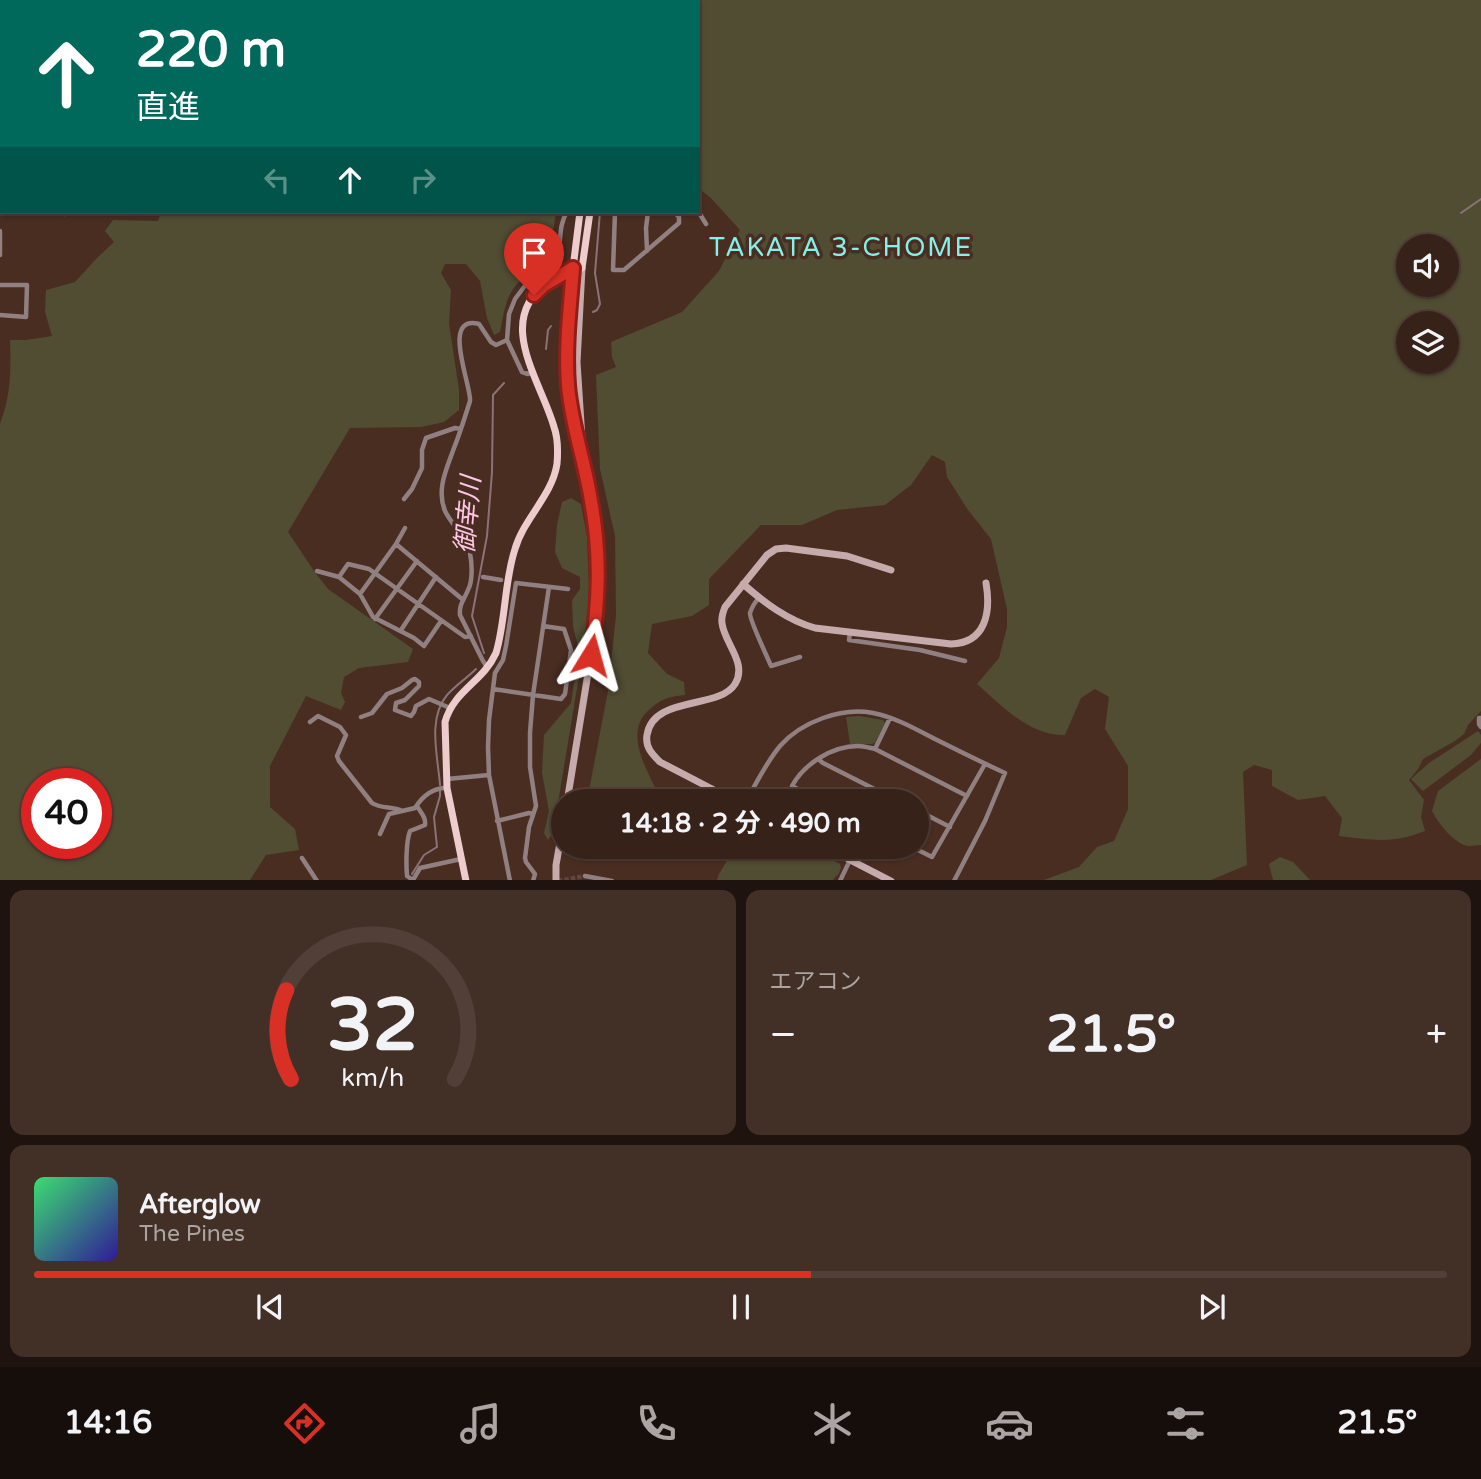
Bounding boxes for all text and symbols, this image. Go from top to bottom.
text: 220 m [136,21,286,80]
icon: ahead [21,28,112,119]
text: 直進 [136,89,200,127]
icon: left [258,161,296,199]
icon: ahead [331,161,369,199]
icon: right [404,161,442,199]
pin [504,223,564,295]
district label: TAKATA 3-CHOME [709,232,973,263]
icon: arrive [515,234,553,272]
map controls [1396,234,1459,374]
button: sound [1396,234,1459,297]
button: layers [1396,311,1459,374]
water label: 御幸川 [449,472,487,555]
position arrow [554,618,628,692]
speed limit sign: 40 [21,768,112,859]
text: 14:18 · 2 分 · 490 m [619,808,861,839]
text: エアコン [770,968,862,996]
text: 32 [327,982,418,1070]
text: 21.5° [1046,1003,1176,1066]
text: − [770,1012,797,1058]
text: + [1426,1012,1447,1058]
text: km/h [341,1062,404,1092]
text: Afterglow [139,1189,261,1220]
text: The Pines [139,1220,245,1248]
icon: previous [251,1288,289,1326]
icon: pause [722,1288,760,1326]
icon: next [1193,1288,1231,1326]
icon: directions [280,1399,329,1448]
icon: music [456,1399,505,1448]
icon: phone [632,1399,681,1448]
icon: climate [808,1399,857,1448]
icon: car [985,1399,1034,1448]
icon: filters [1161,1399,1210,1448]
text: 14:16 [64,1404,152,1442]
text: 21.5° [1337,1404,1417,1442]

